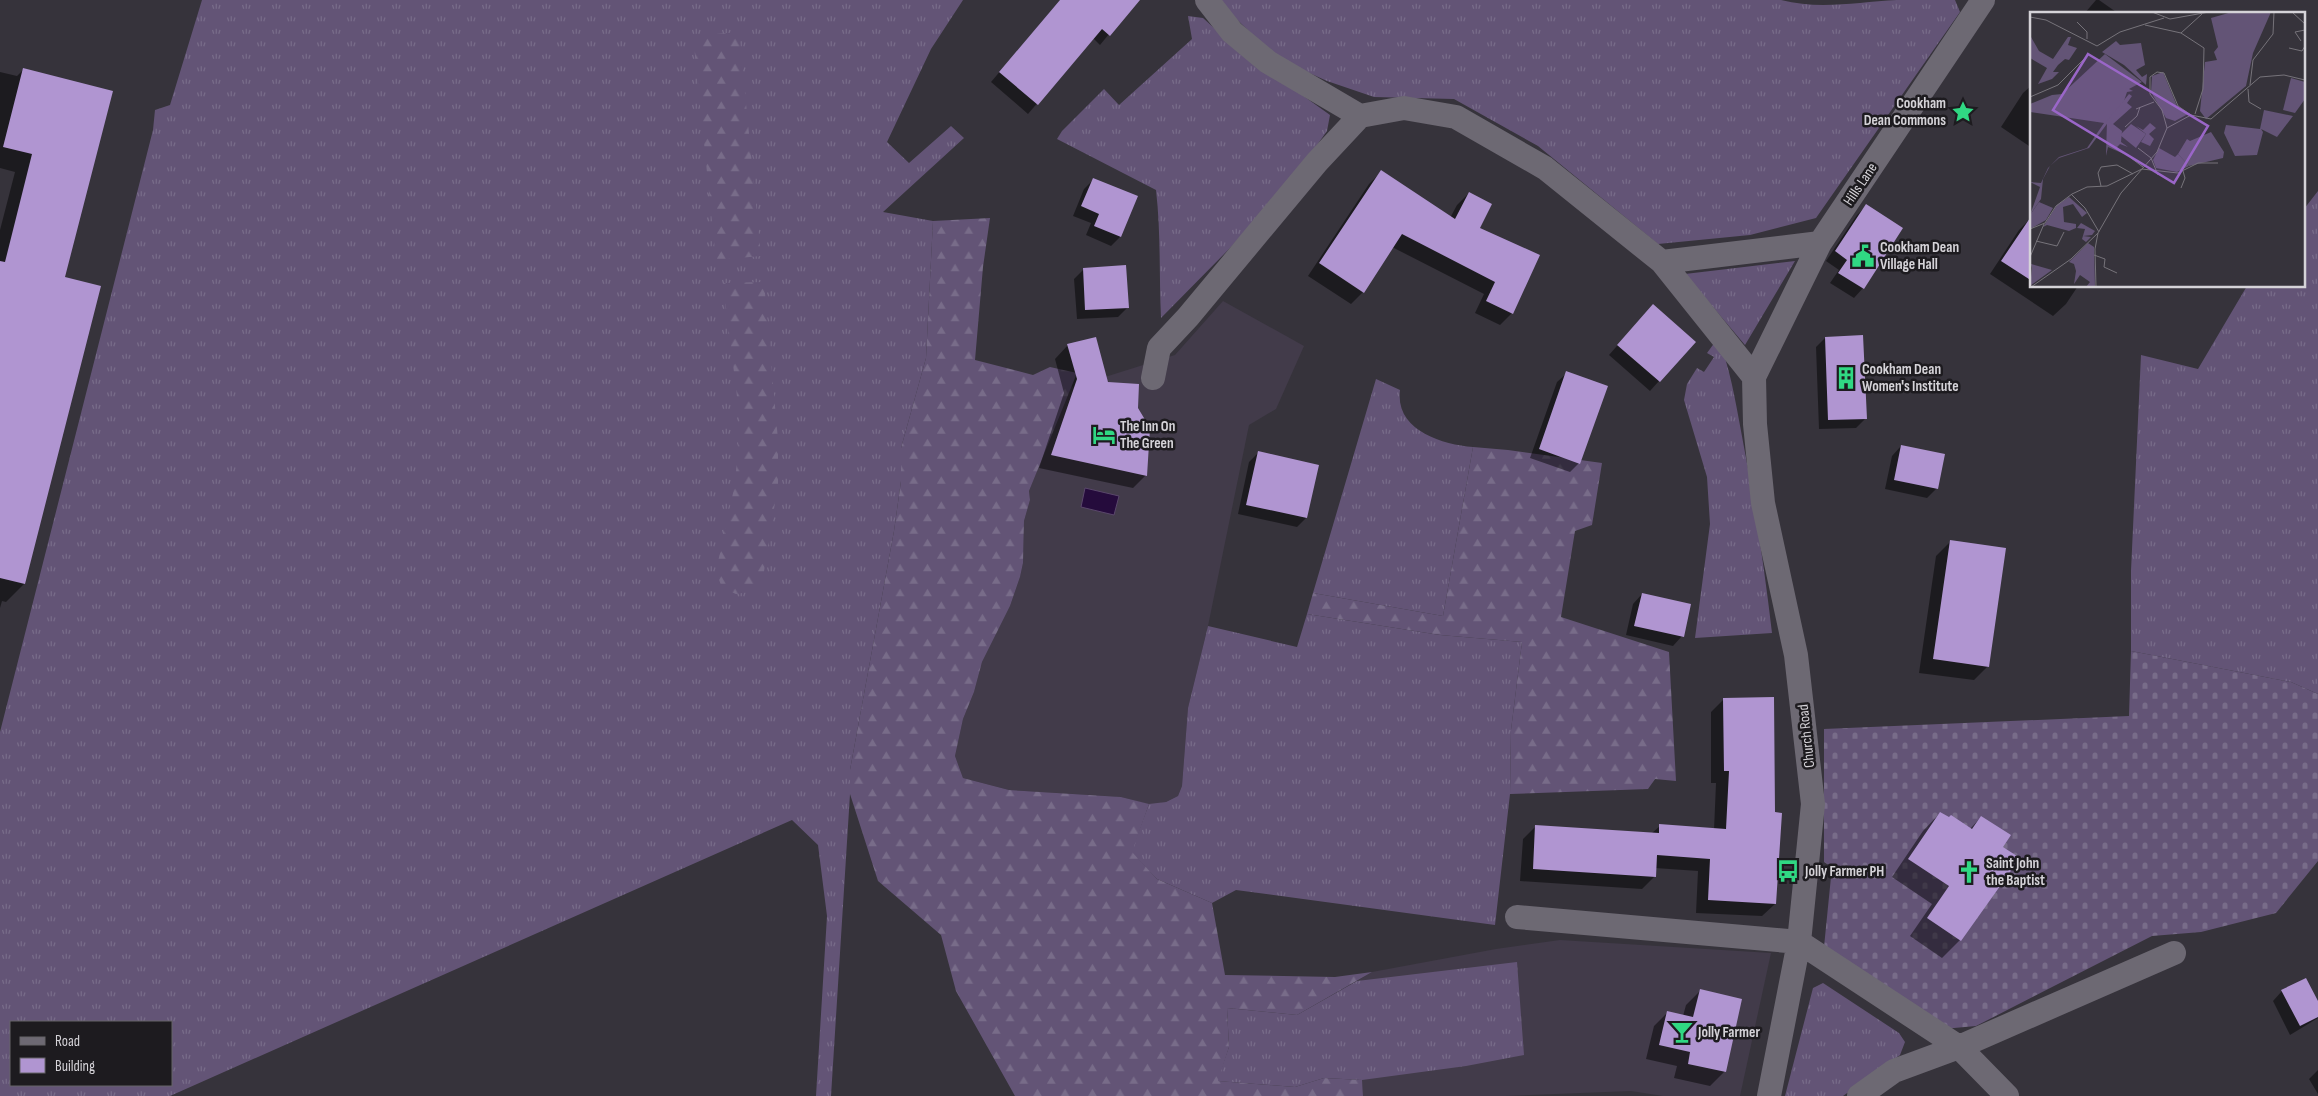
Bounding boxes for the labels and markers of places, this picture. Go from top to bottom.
place label: Cookham Dean Commons [1864,94,1946,130]
place icon: Cookham Dean Commons [1950,99,1976,125]
place label: Cookham Dean Village Hall [1880,238,1959,274]
public building icon: Cookham Dean Village Hall [1850,243,1876,269]
place label: Cookham Dean Women's Institute [1862,360,1959,396]
building icon: Cookham Dean Women's Institute [1833,365,1859,391]
place label: The Inn On The Green [1120,417,1175,453]
hotel icon: The Inn On The Green [1091,422,1117,448]
place label: Saint John the Baptist [1986,854,2045,890]
bus stop icon: Jolly Farmer PH [1775,858,1801,884]
church icon: Saint John the Baptist [1956,859,1982,885]
place label: Jolly Farmer PH [1804,862,1884,881]
bar icon: Jolly Farmer [1669,1019,1695,1045]
place label: Jolly Farmer [1697,1023,1760,1042]

